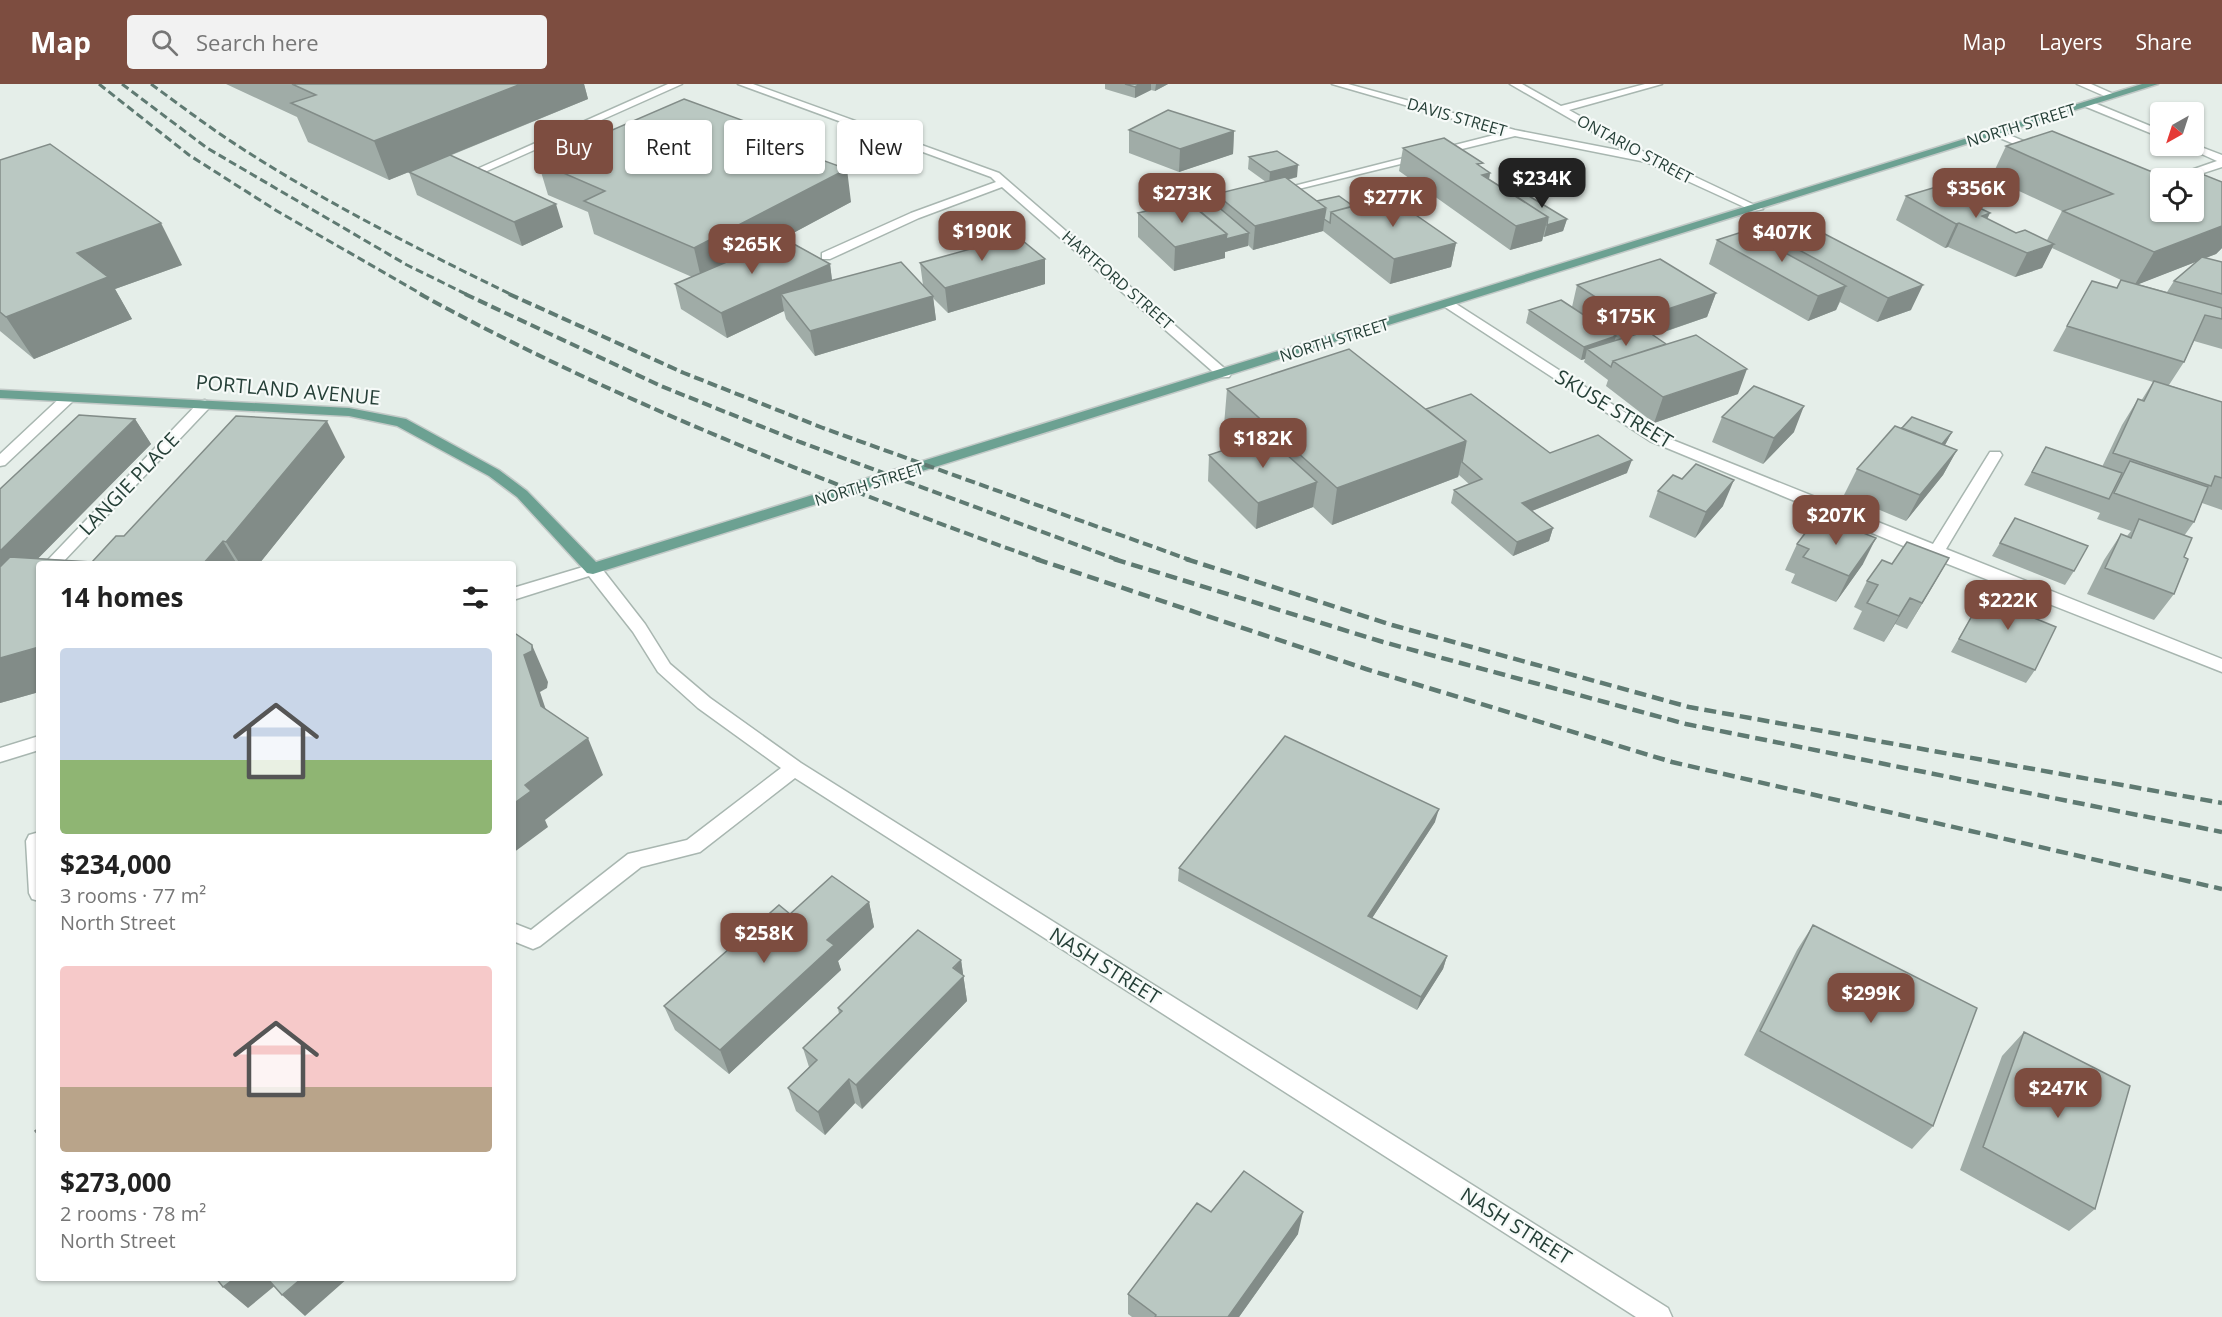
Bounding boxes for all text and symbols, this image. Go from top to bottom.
search box [127,15,547,69]
text: Map [30,23,91,61]
icon: search [148,26,181,59]
text: Search here [196,27,319,57]
text: Map [1963,28,2006,56]
text: Layers [2039,28,2103,56]
text: Share [2136,28,2192,56]
street label: DAVIS STREET [1405,92,1510,142]
street label: NORTH STREET [1964,98,2079,152]
north arrow [2150,102,2204,156]
map controls [2150,102,2204,222]
street label: ONTARIO STREET [1573,109,1697,189]
chip: Buy [534,120,613,174]
chip: Rent [625,120,712,174]
chip: Filters [724,120,825,174]
chip: New [837,120,923,174]
pin: $234K [1500,158,1584,209]
text: $234K [1512,164,1572,191]
pin: $356K [1934,168,2018,219]
button: locate [2150,168,2204,222]
pin: $273K [1140,173,1224,224]
text: $356K [1946,174,2006,201]
pin: $277K [1351,177,1435,228]
text: $273K [1152,179,1212,206]
text: $277K [1363,183,1423,210]
pin: $190K [940,211,1024,262]
pin: $407K [1740,212,1824,263]
text: $190K [952,217,1012,244]
text: $407K [1752,218,1812,245]
pin: $265K [710,224,794,275]
street label: HARTFORD STREET [1058,225,1179,335]
text: $265K [722,230,782,257]
pin: $175K [1584,296,1668,347]
text: $175K [1596,302,1656,329]
street label: NORTH STREET [1277,313,1392,367]
street label: SKUSE STREET [1550,363,1678,454]
street label: PORTLAND AVENUE [195,368,381,411]
pin: $182K [1221,418,1305,469]
text: $182K [1233,424,1293,451]
street label: LANGIE PLACE [73,426,185,541]
street label: NORTH STREET [812,457,927,511]
pin: $207K [1794,495,1878,546]
text: $207K [1806,501,1866,528]
text: 14 homes [60,579,184,615]
pin: $222K [1966,580,2050,631]
icon: filters [459,581,492,614]
text: $222K [1978,586,2038,613]
icon: home [222,687,330,795]
text: $234,000 [60,846,171,882]
text: 3 rooms · 77 m² [60,882,206,909]
text: North Street [60,909,176,936]
pin: $258K [722,913,806,964]
text: $258K [734,919,794,946]
street label: NASH STREET [1045,921,1166,1010]
pin: $299K [1829,973,1913,1024]
text: $299K [1841,979,1901,1006]
icon: home [222,1005,330,1113]
pin: $247K [2016,1068,2100,1119]
text: $247K [2028,1074,2088,1101]
text: $273,000 [60,1164,171,1200]
street label: NASH STREET [1456,1181,1577,1270]
text: 2 rooms · 78 m² [60,1200,206,1227]
text: North Street [60,1227,176,1254]

